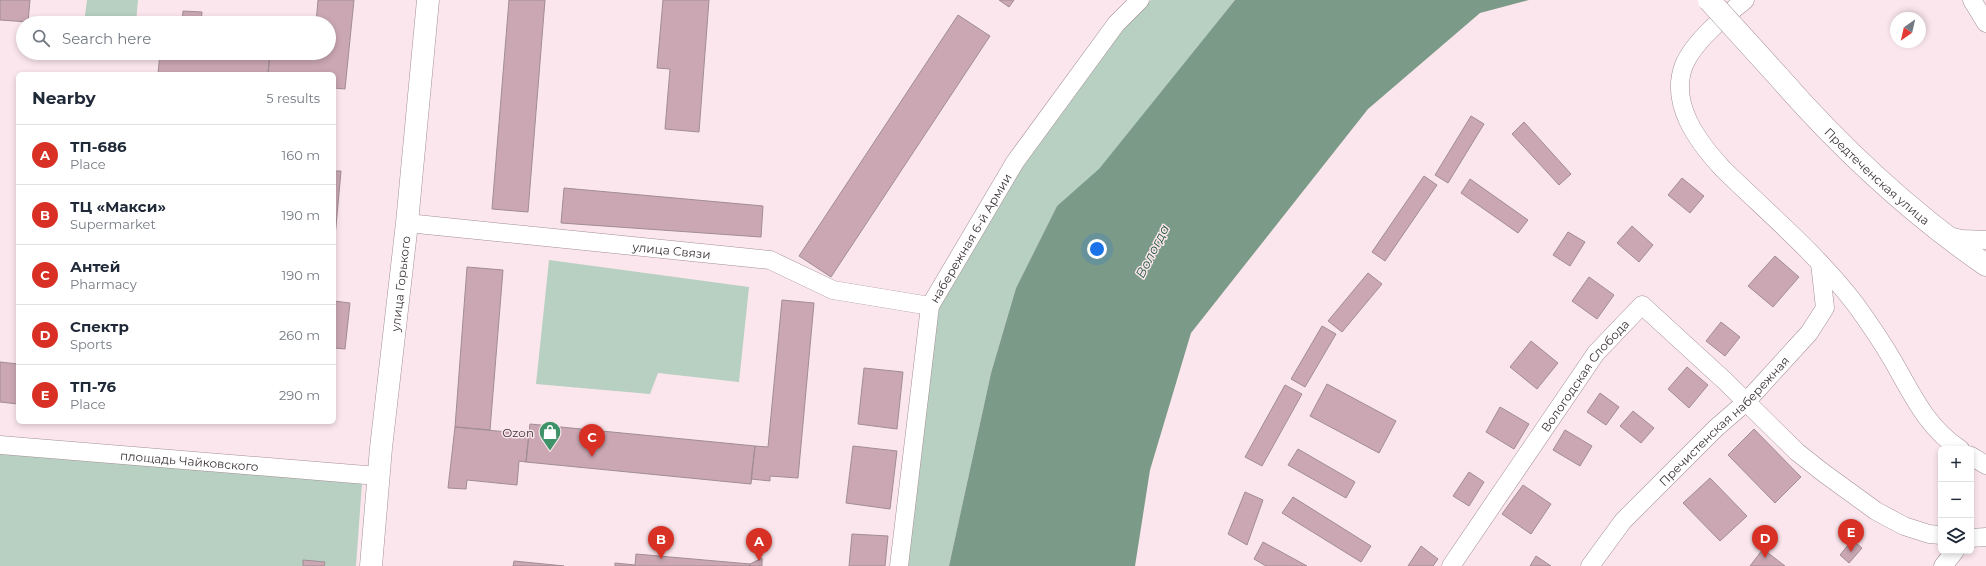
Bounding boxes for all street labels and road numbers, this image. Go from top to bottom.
street label: Предтеченская улица [1822,124,1933,228]
street label: набережная 6-й Армии [926,170,1014,305]
street label: улица Горького [387,235,413,333]
street label: улица Связи [631,238,711,261]
street label: Вологодская Слобода [1537,316,1632,434]
street label: Пречистенская набережная [1655,353,1792,489]
street label: площадь Чайковского [119,447,260,474]

